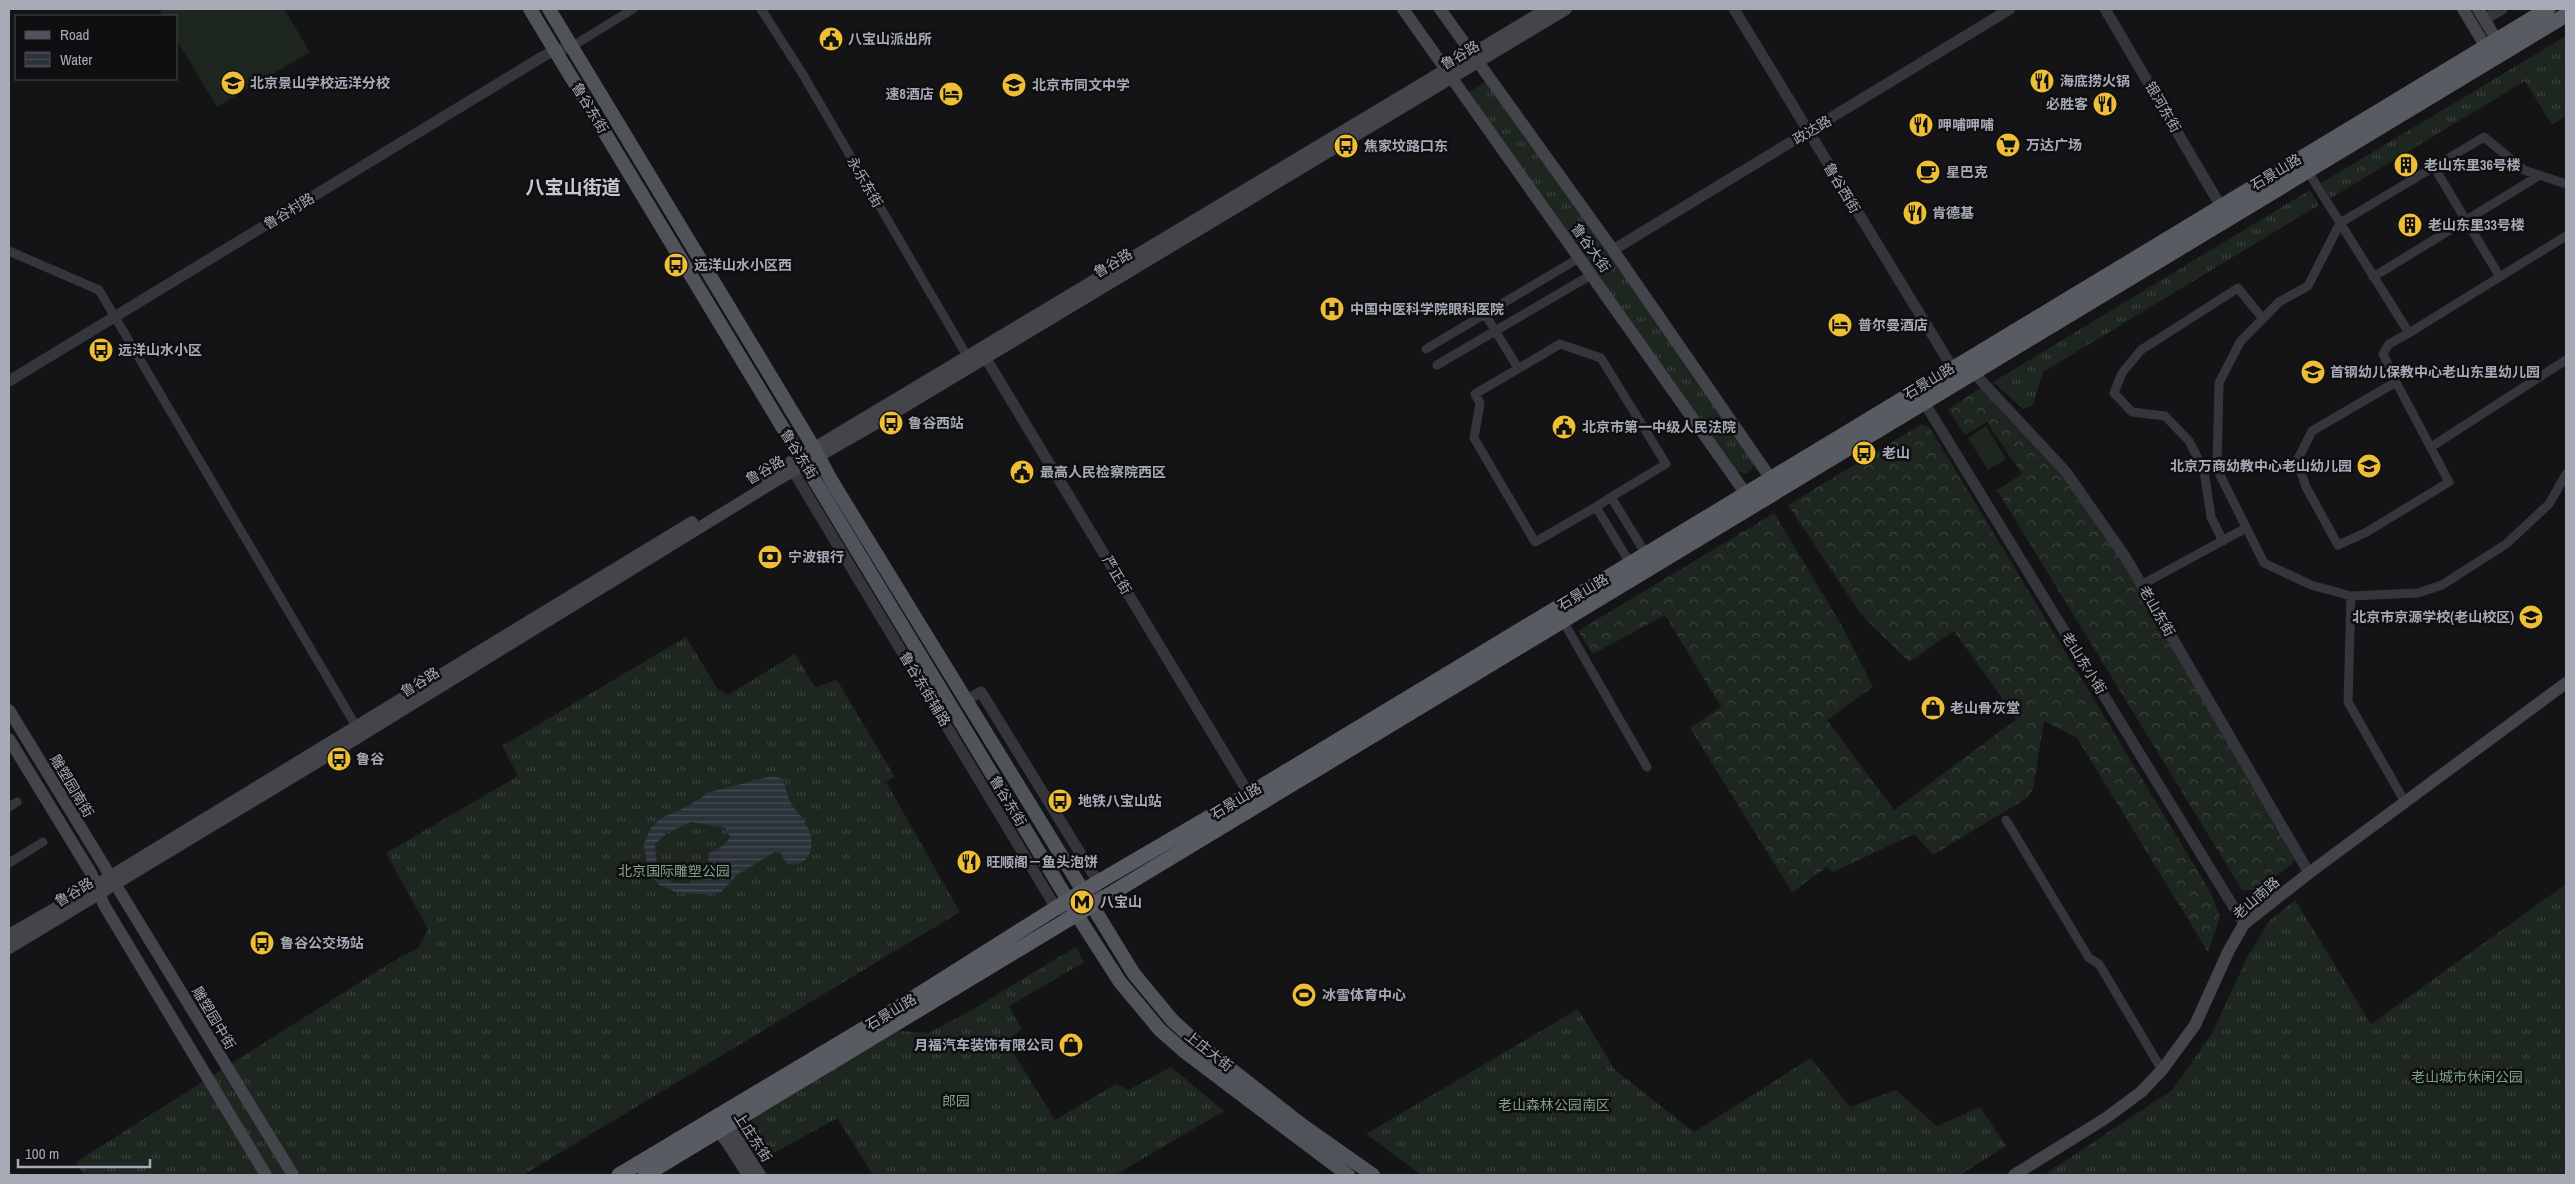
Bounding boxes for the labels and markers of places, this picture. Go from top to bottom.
public building icon: 八宝山派出所 [818,26,844,52]
place label: 八宝山派出所 [848,30,932,48]
restaurant icon: 海底捞火锅 [2029,68,2055,94]
school or university icon: 北京景山学校远洋分校 [220,70,246,96]
school or university icon: 北京市同文中学 [1001,72,1027,98]
place label: 海底捞火锅 [2060,72,2130,90]
place label: 北京景山学校远洋分校 [250,74,390,92]
place label: 北京市同文中学 [1032,76,1130,94]
hotel icon: 速8酒店 [938,81,964,107]
place label: 速8酒店 [886,85,934,103]
restaurant icon: 必胜客 [2092,91,2118,117]
place label: 必胜客 [2046,95,2088,113]
restaurant icon: 呷哺呷哺 [1908,112,1934,138]
place label: 呷哺呷哺 [1938,116,1994,134]
supermarket icon: 万达广场 [1995,132,2021,158]
bus stop icon: 焦家坟路口东 [1333,133,1359,159]
place label: 万达广场 [2026,136,2082,154]
place label: 焦家坟路口东 [1364,137,1448,155]
building icon: 老山东里36号楼 [2393,152,2419,178]
place label: 老山东里36号楼 [2424,156,2521,174]
cafe icon: 星巴克 [1915,159,1941,185]
place label: 星巴克 [1946,163,1988,181]
restaurant icon: 肯德基 [1902,200,1928,226]
place label: 肯德基 [1932,204,1974,222]
building icon: 老山东里33号楼 [2397,212,2423,238]
place label: 老山东里33号楼 [2428,216,2525,234]
bus stop icon: 远洋山水小区西 [663,252,689,278]
place label: 远洋山水小区西 [694,256,792,274]
hospital icon: 中国中医科学院眼科医院 [1319,296,1345,322]
place label: 中国中医科学院眼科医院 [1350,300,1504,318]
hotel icon: 普尔曼酒店 [1827,312,1853,338]
place label: 普尔曼酒店 [1858,316,1928,334]
bus stop icon: 远洋山水小区 [88,337,114,363]
place label: 远洋山水小区 [118,341,202,359]
school or university icon: 首钢幼儿保教中心老山东里幼儿园 [2300,359,2326,385]
place label: 首钢幼儿保教中心老山东里幼儿园 [2330,363,2540,381]
bus stop icon: 鲁谷西站 [878,410,904,436]
place label: 鲁谷西站 [908,414,964,432]
public building icon: 北京市第一中级人民法院 [1551,414,1577,440]
place label: 北京市第一中级人民法院 [1582,418,1736,436]
bus stop icon: 老山 [1851,440,1877,466]
place label: 老山 [1882,444,1910,462]
school or university icon: 北京万商幼教中心老山幼儿园 [2356,453,2382,479]
place label: 北京万商幼教中心老山幼儿园 [2170,457,2352,475]
public building icon: 最高人民检察院西区 [1009,459,1035,485]
place label: 最高人民检察院西区 [1040,463,1166,481]
bank icon: 宁波银行 [757,544,783,570]
place label: 宁波银行 [788,548,844,566]
school or university icon: 北京市京源学校(老山校区) [2518,604,2544,630]
place label: 北京市京源学校(老山校区) [2352,608,2514,626]
shop icon: 老山骨灰堂 [1920,695,1946,721]
place label: 老山骨灰堂 [1950,699,2020,717]
bus stop icon: 鲁谷 [326,746,352,772]
place label: 鲁谷 [356,750,385,768]
bus stop icon: 地铁八宝山站 [1047,788,1073,814]
place label: 地铁八宝山站 [1078,792,1162,810]
restaurant icon: 旺顺阁－鱼头泡饼 [956,849,982,875]
place label: 旺顺阁－鱼头泡饼 [986,853,1098,871]
metro station icon: 八宝山 [1069,889,1095,915]
place label: 八宝山 [1100,893,1142,911]
bus stop icon: 鲁谷公交场站 [249,930,275,956]
place label: 鲁谷公交场站 [280,934,364,952]
sports icon: 冰雪体育中心 [1291,982,1317,1008]
place label: 冰雪体育中心 [1322,986,1406,1004]
shop icon: 月福汽车装饰有限公司 [1058,1032,1084,1058]
place label: 月福汽车装饰有限公司 [914,1036,1054,1054]

